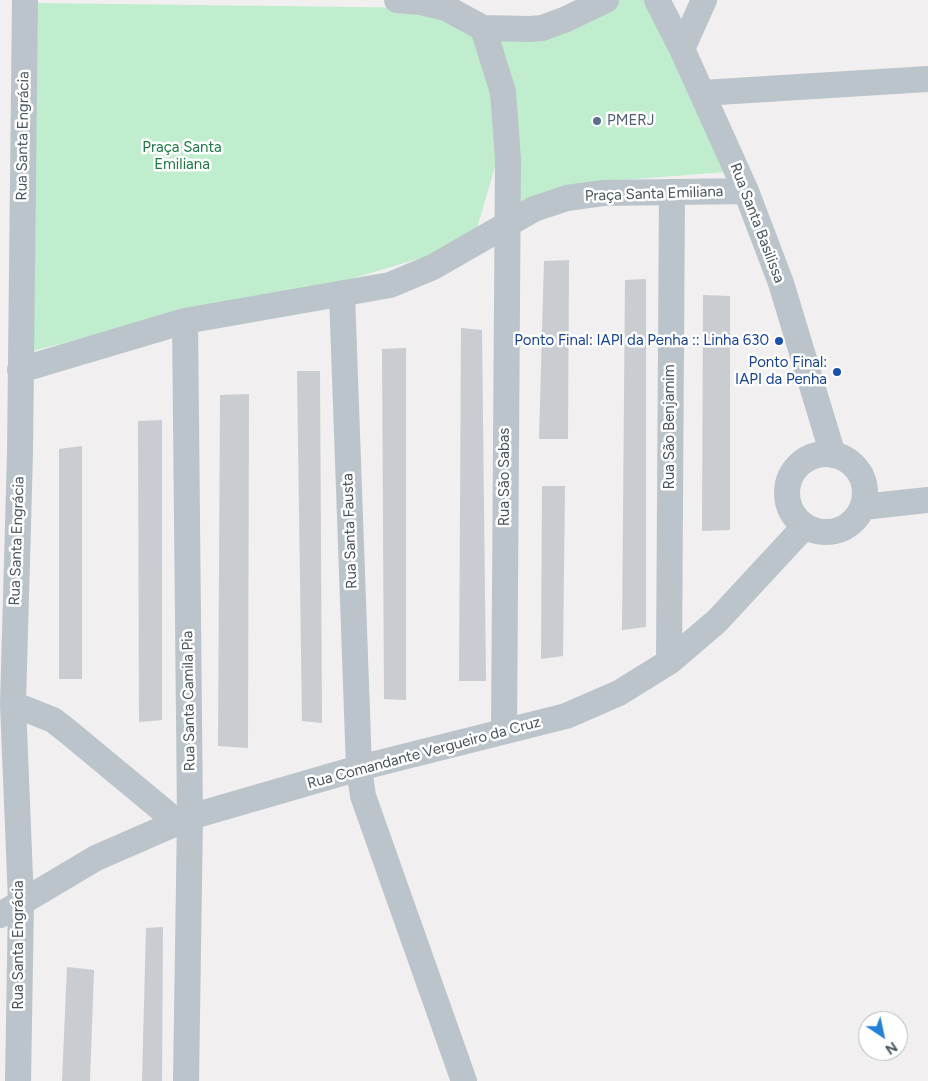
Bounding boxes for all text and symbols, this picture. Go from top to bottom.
street label: Rua Santa Engrácia [13,71,33,201]
place label: PMERJ [607,112,654,130]
marker: PMERJ [591,115,603,127]
park label: Praça Santa Emiliana [142,139,222,174]
street label: Rua Santa Basilissa [726,160,788,286]
street label: Praça Santa Emiliana [584,183,724,205]
place label: Ponto Final: IAPI da Penha :: Linha 630 [514,332,769,350]
marker: Ponto Final: IAPI da Penha :: Linha 630 [773,335,785,347]
place label: Ponto Final: IAPI da Penha [735,354,827,389]
street label: Rua São Benjamim [661,365,679,489]
marker: Ponto Final: IAPI da Penha [831,366,843,378]
street label: Rua São Sabas [496,428,514,526]
street label: Rua Santa Fausta [339,473,361,589]
street label: Rua Santa Engrácia [6,476,28,606]
street label: Rua Santa Camila Pia [179,631,199,771]
street label: Rua Comandante Vergueiro da Cruz [305,713,543,793]
street label: Rua Santa Engrácia [10,880,28,1010]
north arrow [858,1011,908,1061]
text: N [882,1038,900,1058]

